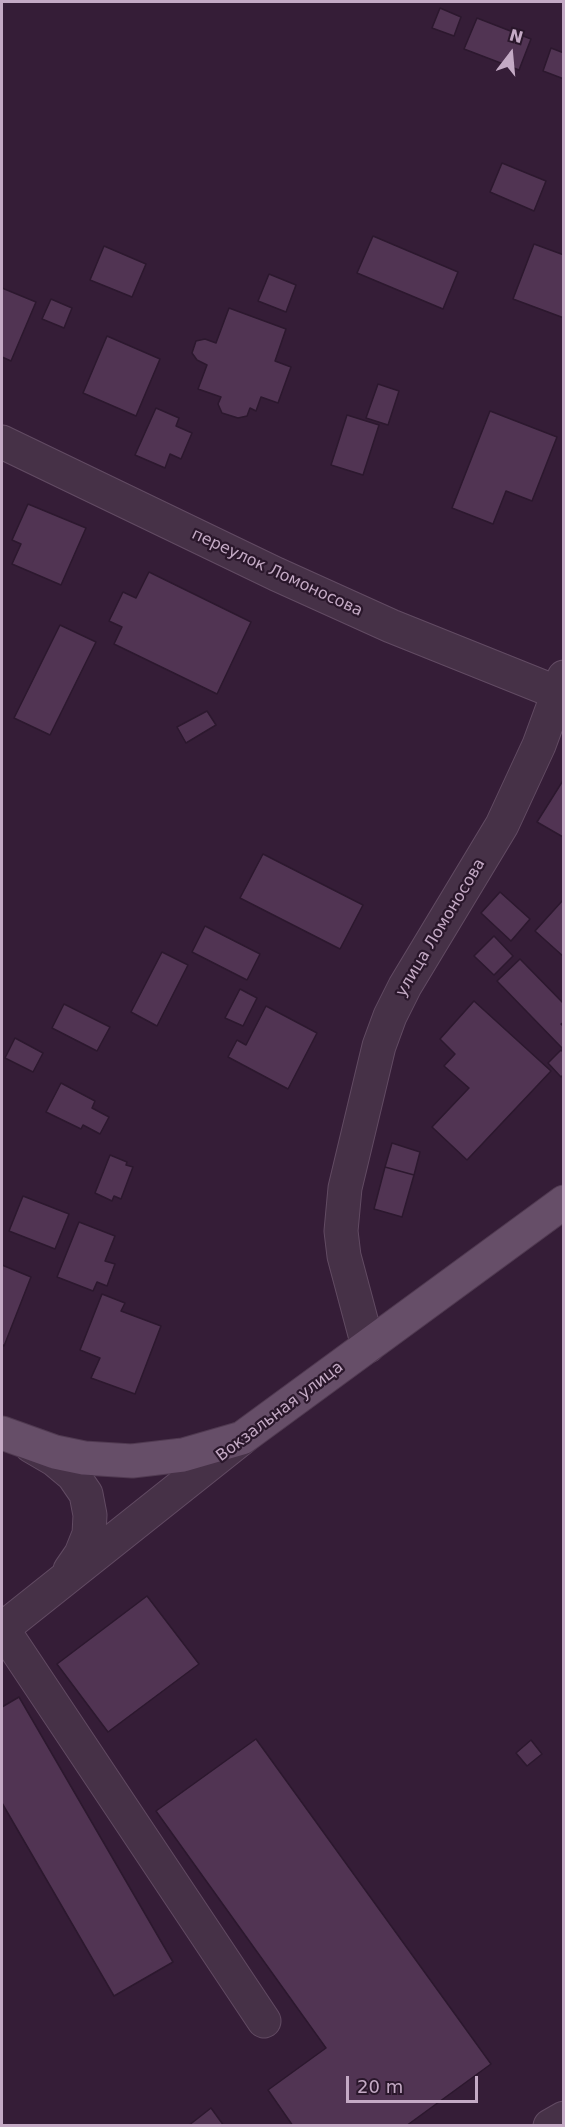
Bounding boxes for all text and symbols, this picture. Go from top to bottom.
north arrow [481,24,541,84]
text: N [507,25,525,47]
street label: переулок Ломоносова [189,525,365,621]
street label: улица Ломоносова [392,856,490,1000]
street label: Вокзальная улица [213,1358,347,1466]
scale bar [349,2064,481,2102]
text: 20 m [357,2076,403,2097]

